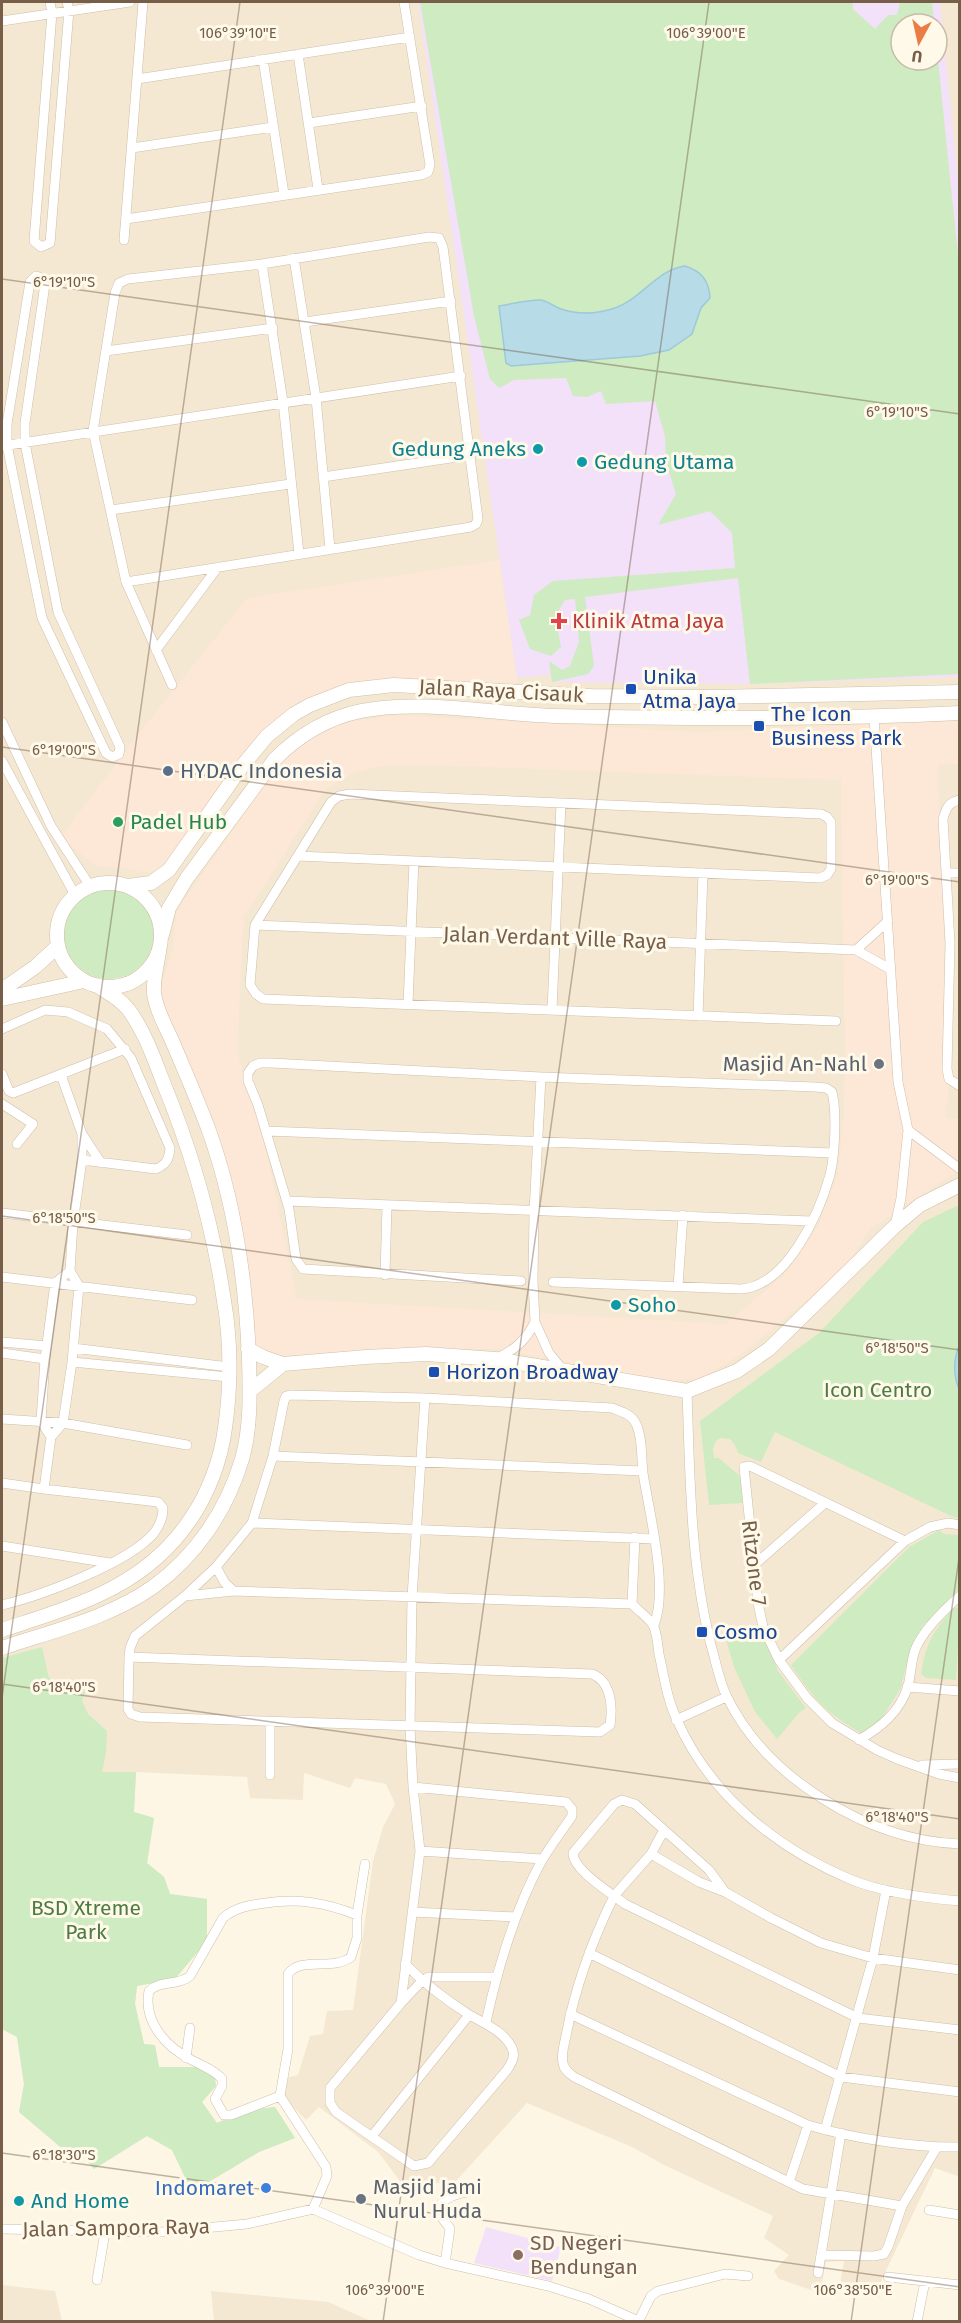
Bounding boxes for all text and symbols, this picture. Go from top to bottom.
north arrow [889,12,949,72]
text: 106°39'10"E [199,24,277,42]
text: 106°39'00"E [666,24,746,42]
text: U [910,46,923,66]
text: 6°19'10"S [33,273,95,291]
text: 6°19'10"S [866,403,928,421]
place label: Gedung Aneks [391,436,526,462]
marker: Gedung Aneks [531,442,545,456]
place label: Gedung Utama [594,449,734,475]
marker: Gedung Utama [575,455,589,469]
place label: Klinik Atma Jaya [572,608,725,634]
marker: Klinik Atma Jaya [550,612,568,630]
place label: Unika Atma Jaya [643,664,737,714]
street label: Jalan Raya Cisauk [418,674,584,708]
marker: Unika Atma Jaya [624,682,638,696]
place label: The Icon Business Park [771,701,902,751]
marker: The Icon Business Park [752,719,766,733]
text: 6°19'00"S [32,741,96,759]
place label: HYDAC Indonesia [180,758,343,784]
marker: HYDAC Indonesia [161,764,175,778]
place label: Padel Hub [130,809,227,835]
marker: Padel Hub [111,815,125,829]
text: 6°19'00"S [865,871,929,889]
street label: Jalan Verdant Ville Raya [442,921,668,955]
place label: Masjid An-Nahl [723,1051,867,1077]
marker: Masjid An-Nahl [872,1057,886,1071]
text: 6°18'50"S [32,1209,96,1227]
place label: Soho [628,1292,676,1318]
marker: Soho [609,1298,623,1312]
text: 6°18'50"S [865,1339,929,1357]
place label: Horizon Broadway [446,1359,619,1385]
marker: Horizon Broadway [427,1365,441,1379]
park label: Icon Centro [824,1377,932,1403]
street label: Ritzone 7 [736,1519,772,1607]
place label: Cosmo [714,1619,778,1645]
marker: Cosmo [695,1625,709,1639]
text: 6°18'40"S [32,1678,96,1696]
text: 6°18'40"S [865,1808,929,1826]
park label: BSD Xtreme Park [31,1895,141,1945]
text: 6°18'30"S [32,2146,96,2164]
place label: Masjid Jami Nurul Huda [373,2174,482,2224]
place label: Indomaret [155,2175,254,2201]
marker: Indomaret [259,2181,273,2195]
place label: And Home [31,2188,129,2214]
marker: Masjid Jami Nurul Huda [354,2192,368,2206]
marker: And Home [12,2194,26,2208]
street label: Jalan Sampora Raya [22,2213,210,2243]
place label: SD Negeri Bendungan [530,2230,638,2280]
marker: SD Negeri Bendungan [511,2248,525,2262]
text: 106°39'00"E [345,2281,425,2299]
text: 106°38'50"E [813,2281,893,2299]

